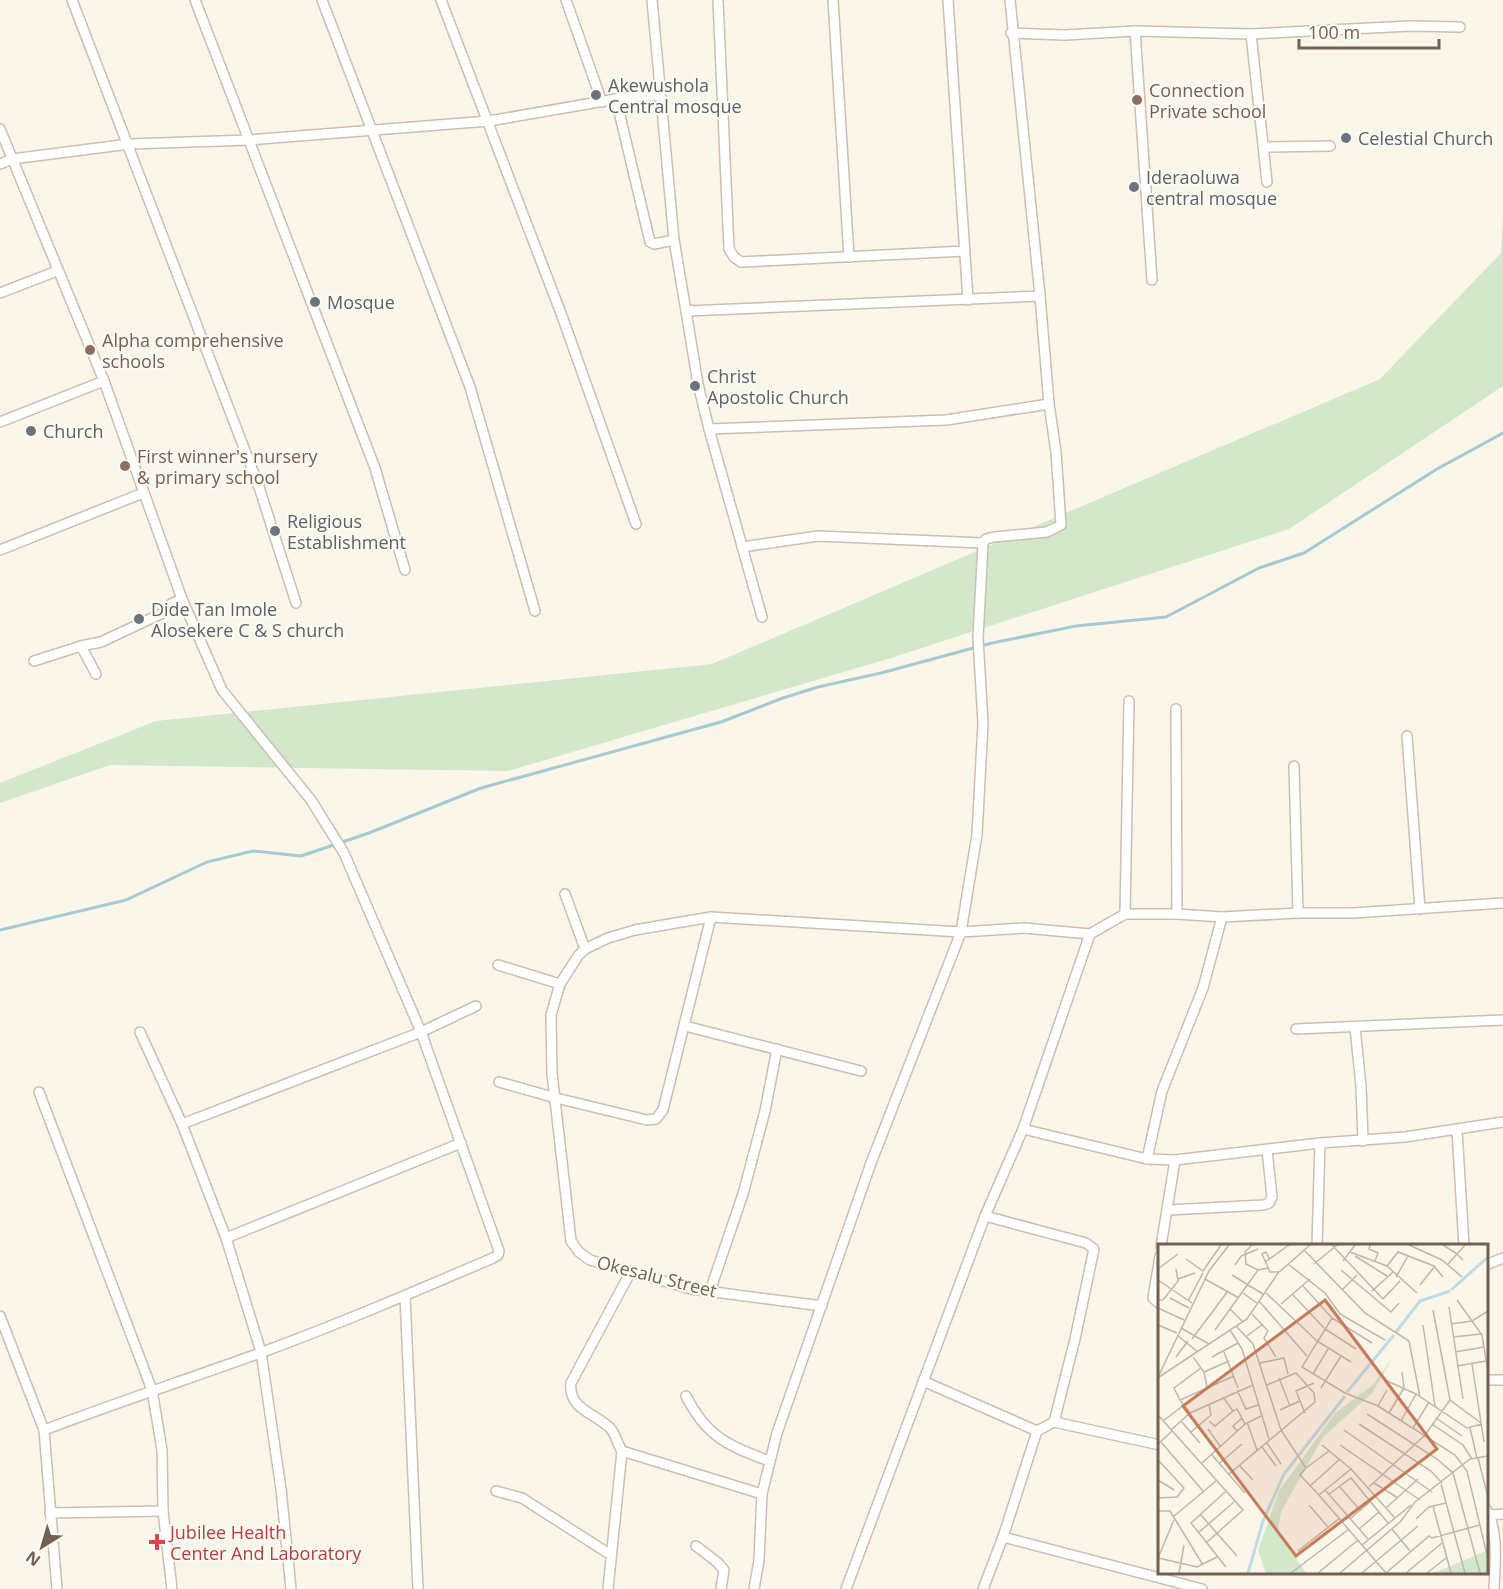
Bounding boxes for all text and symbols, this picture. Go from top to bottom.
scale bar [1299,12,1438,50]
text: 100 m [1308,20,1360,44]
place label: Akewushola Central mosque [608,73,742,118]
place label: Connection Private school [1149,78,1266,123]
marker: Akewushola Central mosque [589,88,603,102]
marker: Connection Private school [1130,93,1144,107]
place label: Celestial Church [1358,126,1493,150]
marker: Celestial Church [1339,131,1353,145]
place label: Ideraoluwa central mosque [1146,165,1277,210]
marker: Ideraoluwa central mosque [1127,180,1141,194]
place label: Mosque [327,290,395,314]
marker: Mosque [308,295,322,309]
place label: Alpha comprehensive schools [102,328,284,373]
marker: Alpha comprehensive schools [83,343,97,357]
place label: Christ Apostolic Church [707,364,849,409]
marker: Christ Apostolic Church [688,379,702,393]
place label: Church [43,419,103,443]
marker: Church [24,424,38,438]
place label: First winner's nursery & primary school [137,444,319,489]
marker: First winner's nursery & primary school [118,459,132,473]
place label: Religious Establishment [287,509,406,554]
marker: Religious Establishment [268,524,282,538]
place label: Dide Tan Imole Alosekere C & S church [151,597,344,642]
marker: Dide Tan Imole Alosekere C & S church [132,612,146,626]
inset map [1158,1244,1488,1574]
street label: Okesalu Street [595,1250,719,1302]
north arrow [12,1517,72,1577]
place label: Jubilee Health Center And Laboratory [168,1520,362,1565]
marker: Jubilee Health Center And Laboratory [148,1533,166,1551]
text: N [21,1546,45,1572]

